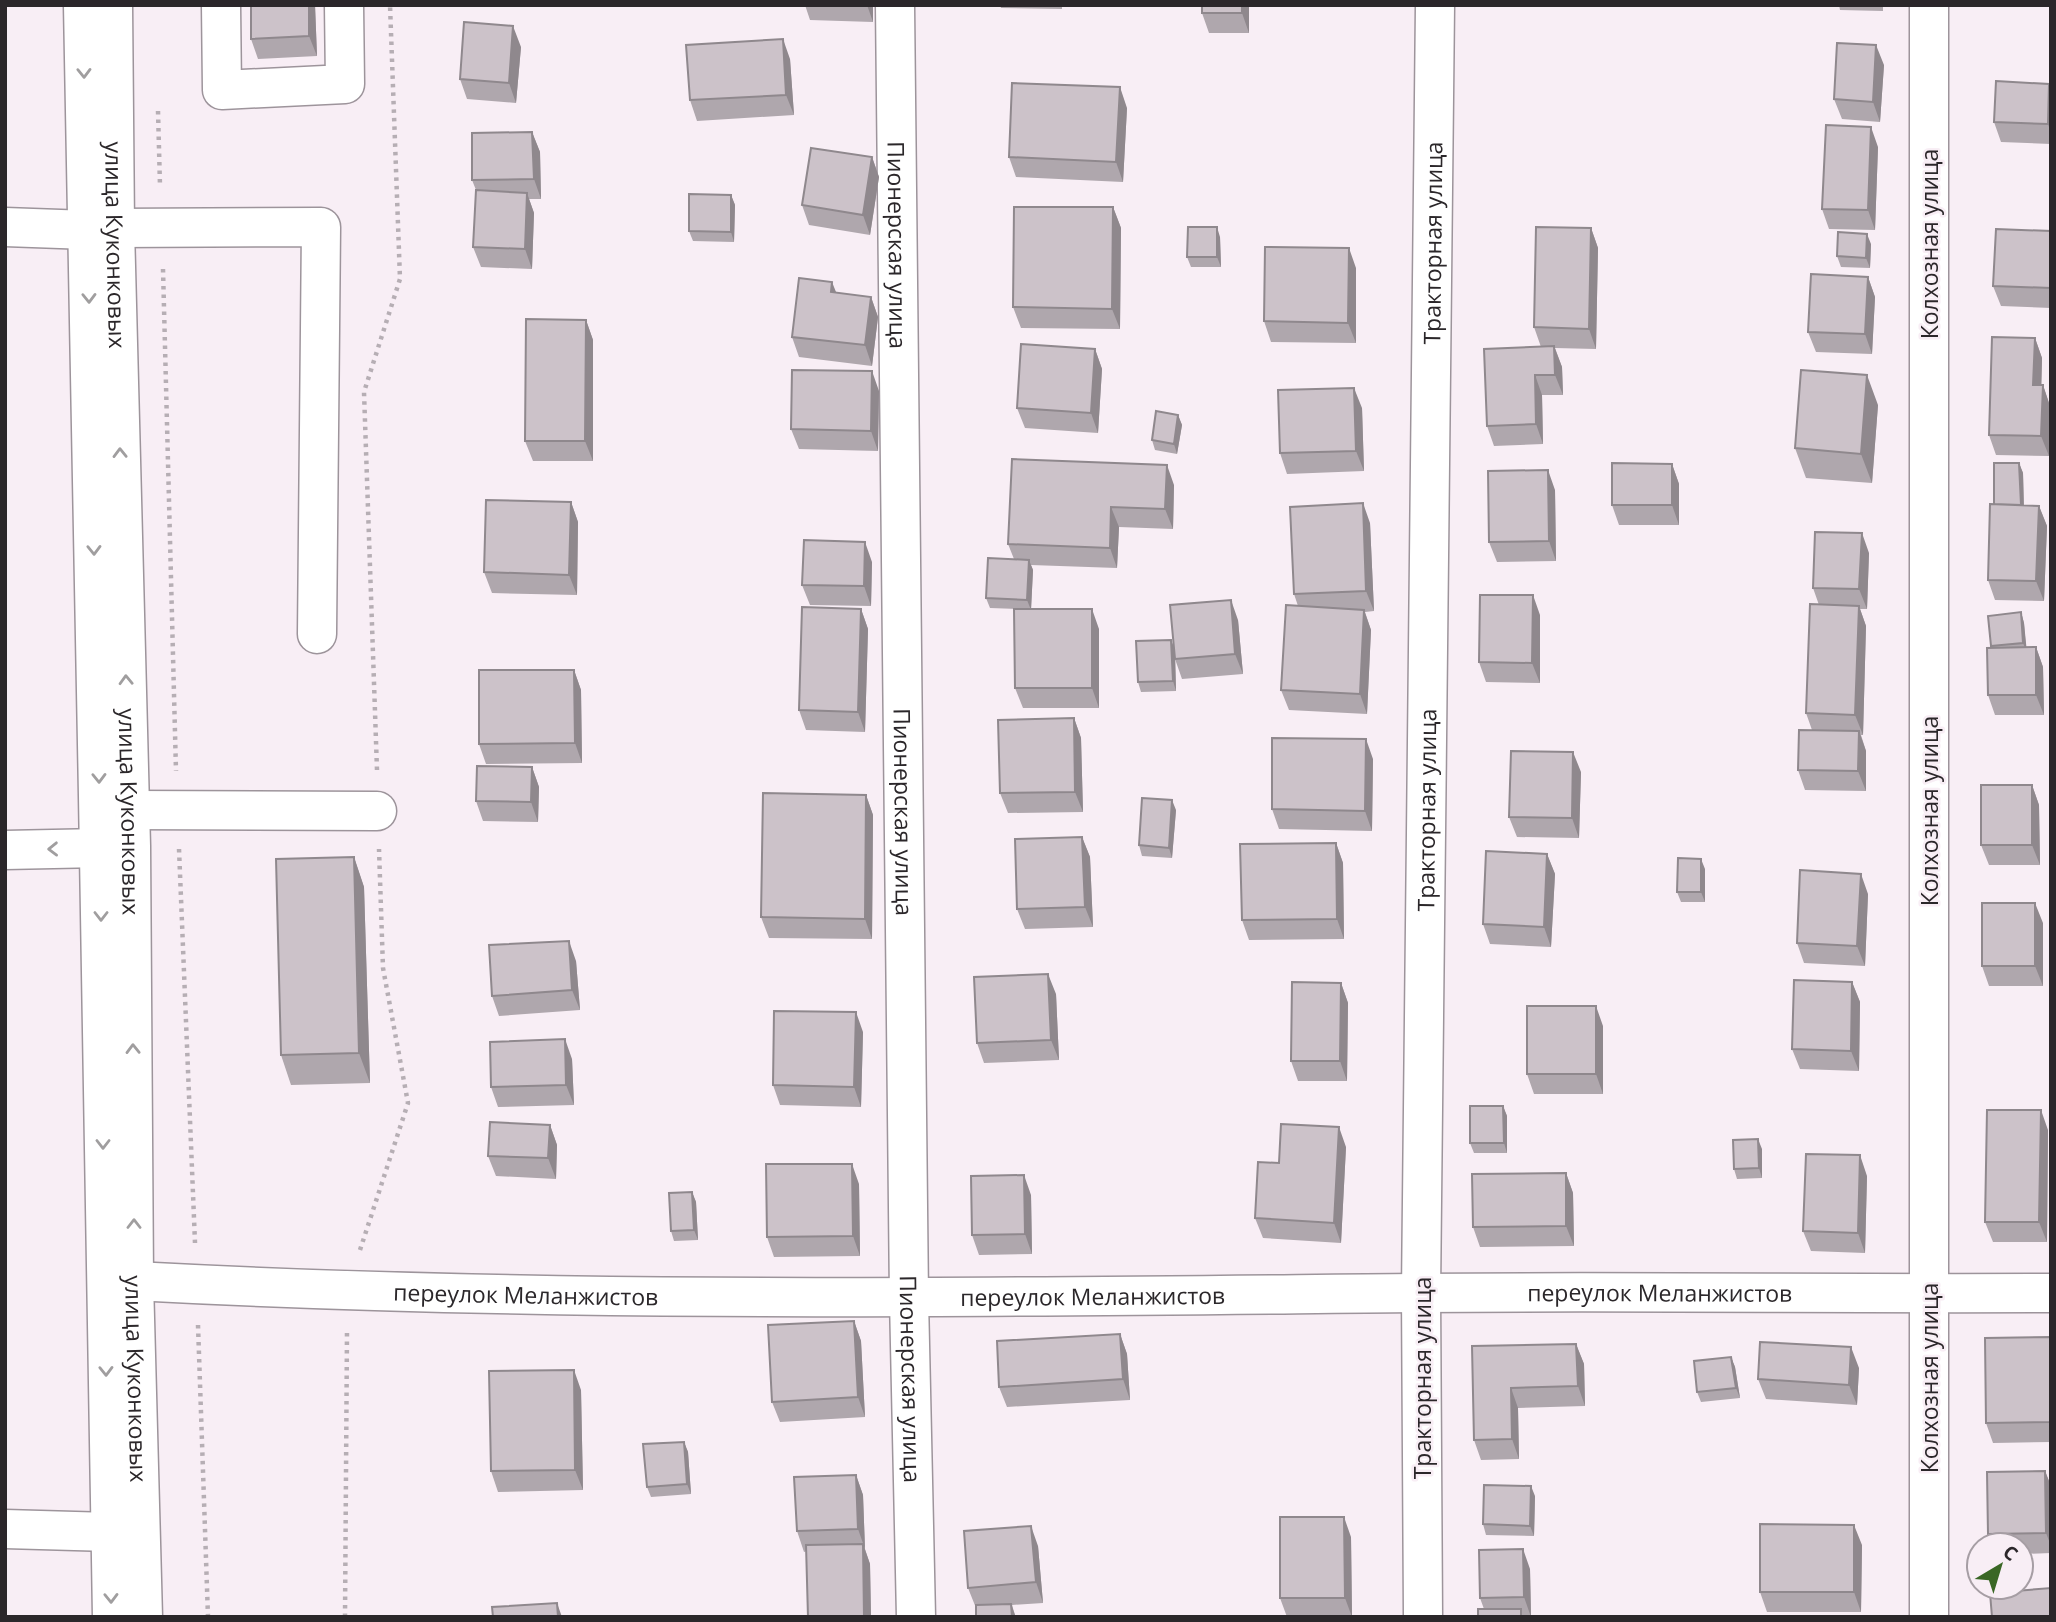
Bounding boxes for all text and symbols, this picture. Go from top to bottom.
one-way arrow [76,69,92,79]
street label: улица Куконковых [98,141,134,349]
street label: Пионерская улица [880,141,915,349]
street label: Тракторная улица [1415,142,1450,345]
street label: Колхозная улица [1913,149,1945,339]
one-way arrow [81,294,97,304]
one-way arrow [113,447,128,458]
one-way arrow [87,545,102,556]
one-way arrow [119,674,134,685]
street label: улица Куконковых [111,708,147,915]
street label: Пионерская улица [887,708,921,916]
street label: Тракторная улица [1409,708,1443,912]
street label: Колхозная улица [1913,716,1945,906]
one-way arrow [91,773,107,784]
one-way arrow [47,841,58,857]
one-way arrow [93,911,109,922]
one-way arrow [126,1044,141,1055]
one-way arrow [95,1139,111,1149]
one-way arrow [126,1218,142,1228]
street label: улица Куконковых [118,1275,155,1483]
street label: Пионерская улица [893,1275,929,1483]
street label: переулок Меланжистов [393,1276,658,1312]
street label: переулок Меланжистов [1527,1276,1792,1309]
street label: Тракторная улица [1406,1277,1438,1479]
street label: переулок Меланжистов [960,1279,1225,1313]
street label: Колхозная улица [1913,1283,1945,1473]
one-way arrow [99,1366,114,1377]
north arrow [1965,1531,2035,1601]
text: С [1998,1539,2023,1567]
one-way arrow [104,1593,119,1604]

